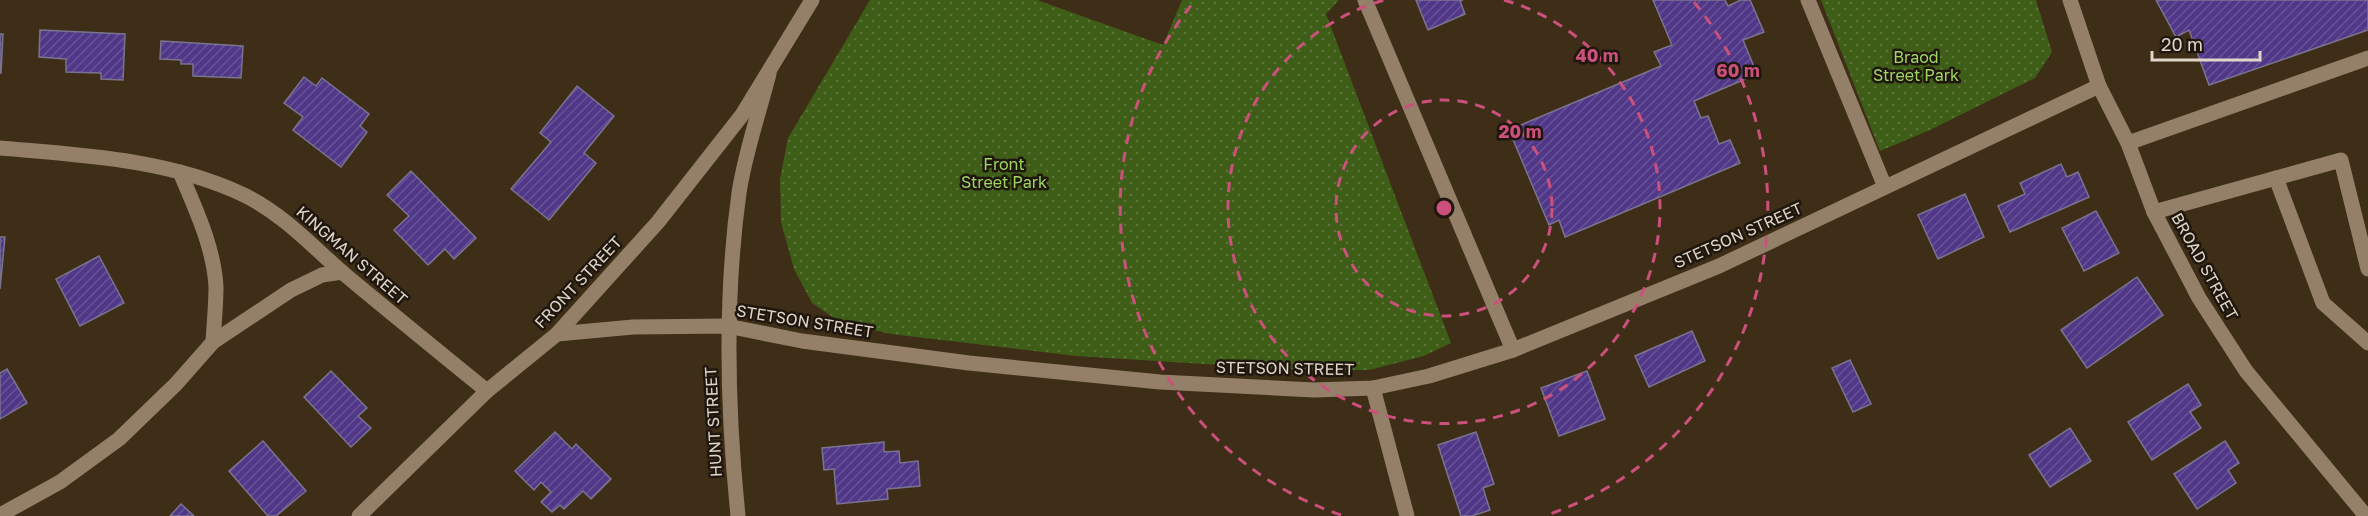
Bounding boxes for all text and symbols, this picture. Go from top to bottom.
scale bar [2152,24,2260,62]
text: 20 m [2161,33,2203,55]
text: 40 m [1575,44,1619,66]
park label: Braod Street Park [1873,47,1959,85]
text: 60 m [1716,59,1760,81]
text: 20 m [1499,120,1541,142]
park label: Front Street Park [961,154,1047,192]
centre of rings [1434,198,1454,218]
street label: STETSON STREET [1671,198,1805,272]
street label: KINGMAN STREET [292,201,412,309]
street label: BROAD STREET [2167,209,2243,323]
street label: FRONT STREET [530,232,626,332]
street label: STETSON STREET [735,300,875,342]
street label: STETSON STREET [1216,357,1354,379]
street label: HUNT STREET [700,366,726,478]

